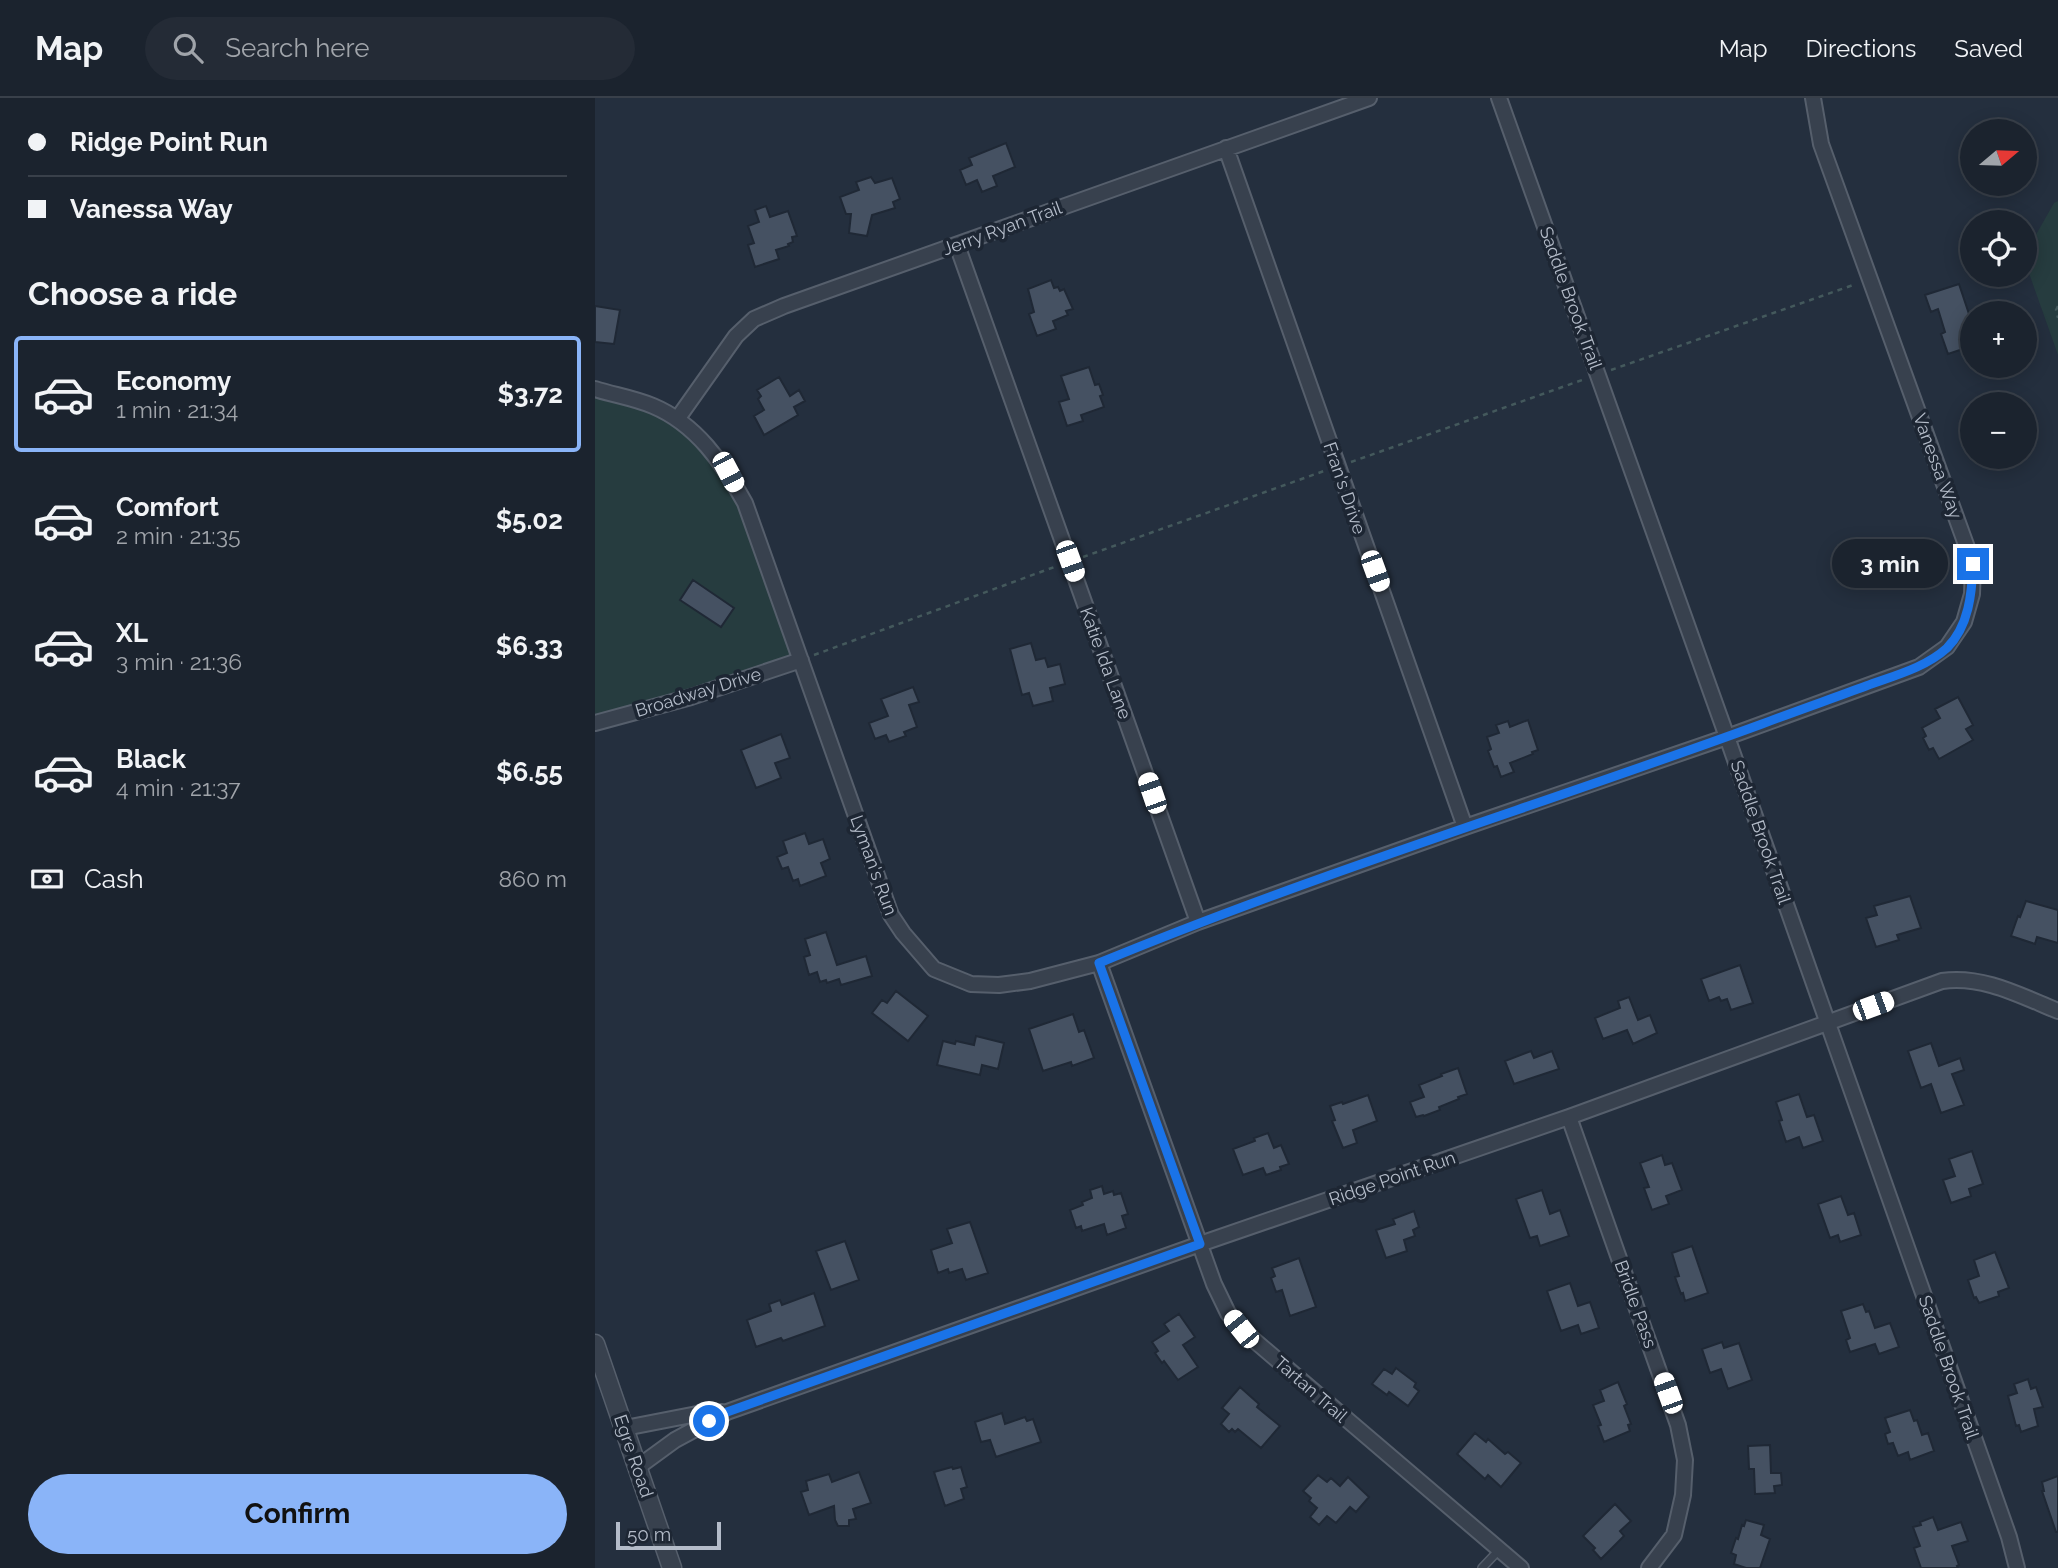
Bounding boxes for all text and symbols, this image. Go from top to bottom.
search box [145,17,635,80]
text: Map [35,29,103,68]
icon: search [169,29,207,67]
text: Search here [225,33,370,63]
text: Map [1719,34,1768,63]
text: Directions [1806,34,1916,63]
text: Saved [1954,34,2023,63]
north arrow [1960,119,2037,196]
map controls [1960,119,2037,469]
text: Ridge Point Run [70,127,268,157]
text: Vanessa Way [70,194,233,224]
street label: Jerry Ryan Trail [939,197,1065,259]
button: locate [1960,210,2037,287]
street label: Saddle Brook Trail [1535,224,1607,372]
text: Choose a ride [28,275,237,312]
button: + [1960,301,2037,378]
icon: car [32,363,95,426]
text: Economy [116,366,231,396]
text: $3.72 [498,379,563,409]
button: − [1960,392,2037,469]
text: 1 min · 21:34 [116,396,238,423]
street label: Vanessa Way [1909,410,1967,522]
street label: Fran's Drive [1319,439,1371,537]
car [709,449,748,495]
icon: car [32,489,95,552]
text: Comfort [116,492,219,522]
text: $5.02 [496,505,563,535]
text: 2 min · 21:35 [116,522,240,549]
car [1053,538,1088,584]
callout: 3 min [1833,540,1949,588]
car [1358,548,1393,594]
route end [1957,548,1989,580]
text: 3 min [1860,550,1920,577]
street label: Katie Ida Lane [1076,604,1136,722]
icon: car [32,615,95,678]
text: XL [116,618,148,648]
text: $6.33 [496,631,563,661]
text: 3 min · 21:36 [116,648,242,675]
street label: Broadway Drive [633,663,764,721]
icon: car [32,741,95,804]
text: Black [116,744,186,774]
text: $6.55 [496,757,563,787]
street label: Saddle Brook Trail [1727,757,1795,907]
car [1136,770,1169,816]
text: 4 min · 21:37 [116,774,241,801]
street label: Lyman's Run [846,812,902,918]
icon: cash [28,860,66,898]
text: Cash [84,864,144,894]
text: 860 m [498,865,567,892]
car [1850,989,1897,1023]
street label: Ridge Point Run [1326,1146,1458,1210]
street label: Bridle Pass [1610,1257,1662,1351]
street label: Saddle Brook Trail [1915,1292,1983,1442]
car [1220,1306,1263,1352]
street label: Tartan Trail [1270,1352,1352,1426]
car [1651,1370,1686,1416]
route start [693,1405,725,1437]
street label: Egre Road [610,1412,658,1500]
button: Confirm [28,1474,567,1554]
scale bar [616,1519,721,1551]
text: 50 m [627,1523,671,1545]

